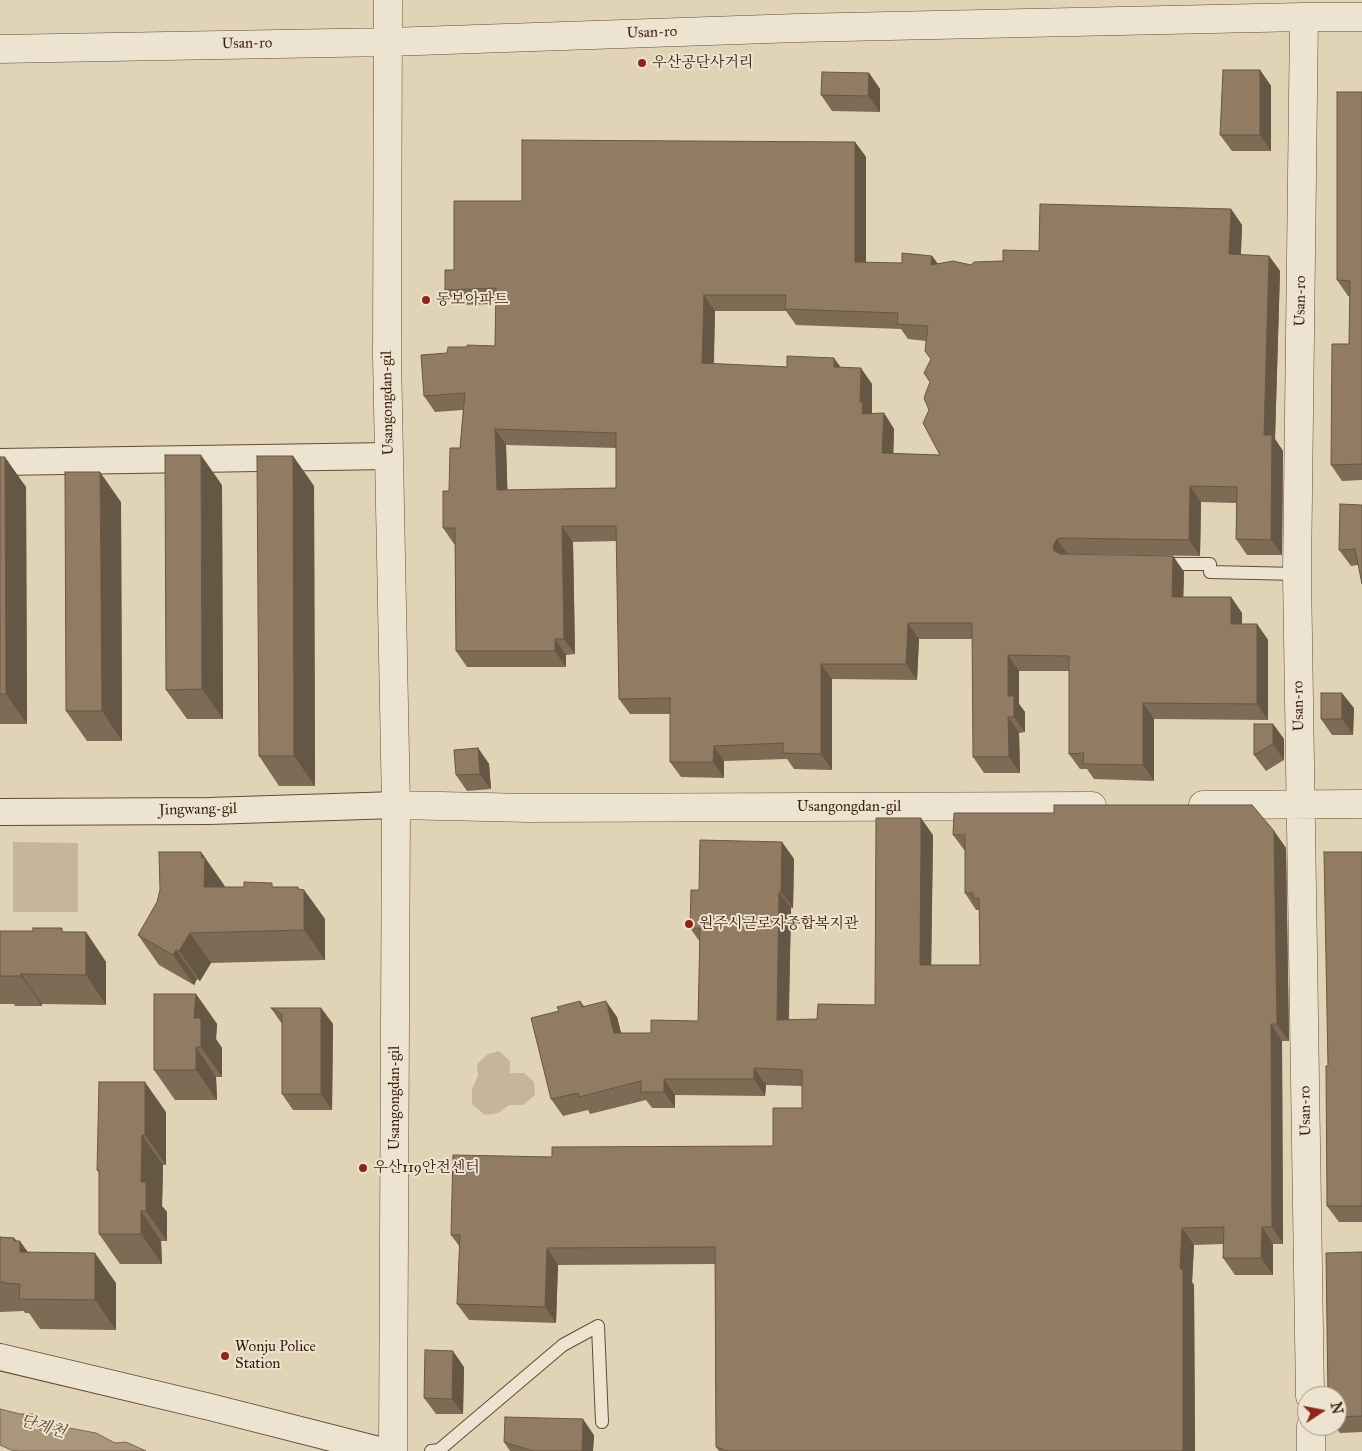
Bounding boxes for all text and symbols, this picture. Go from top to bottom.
street label: Usan-ro [626,23,678,43]
street label: Usan-ro [221,35,273,53]
place label: 우산공단사거리 [652,54,753,72]
marker: 우산공단사거리 [636,57,648,69]
street label: Usan-ro [1292,275,1310,327]
place label: 동보아파트 [436,291,508,309]
marker: 동보아파트 [420,294,432,306]
street label: Usangongdan-gil [378,351,398,455]
street label: Usan-ro [1290,680,1308,732]
street label: Usangongdan-gil [797,798,901,816]
street label: Jingwang-gil [159,800,237,820]
place label: 원주시근로자종합복지관 [699,915,858,933]
marker: 원주시근로자종합복지관 [683,918,695,930]
street label: Usangongdan-gil [386,1046,404,1150]
street label: Usan-ro [1297,1085,1315,1137]
place label: 우산119안전센터 [373,1159,480,1177]
marker: 우산119안전센터 [357,1162,369,1174]
place label: Wonju Police Station [235,1338,316,1373]
marker: Wonju Police Station [219,1350,231,1362]
north arrow [1297,1386,1347,1436]
text: N [1327,1401,1346,1416]
water label: 단계천 [18,1411,68,1443]

